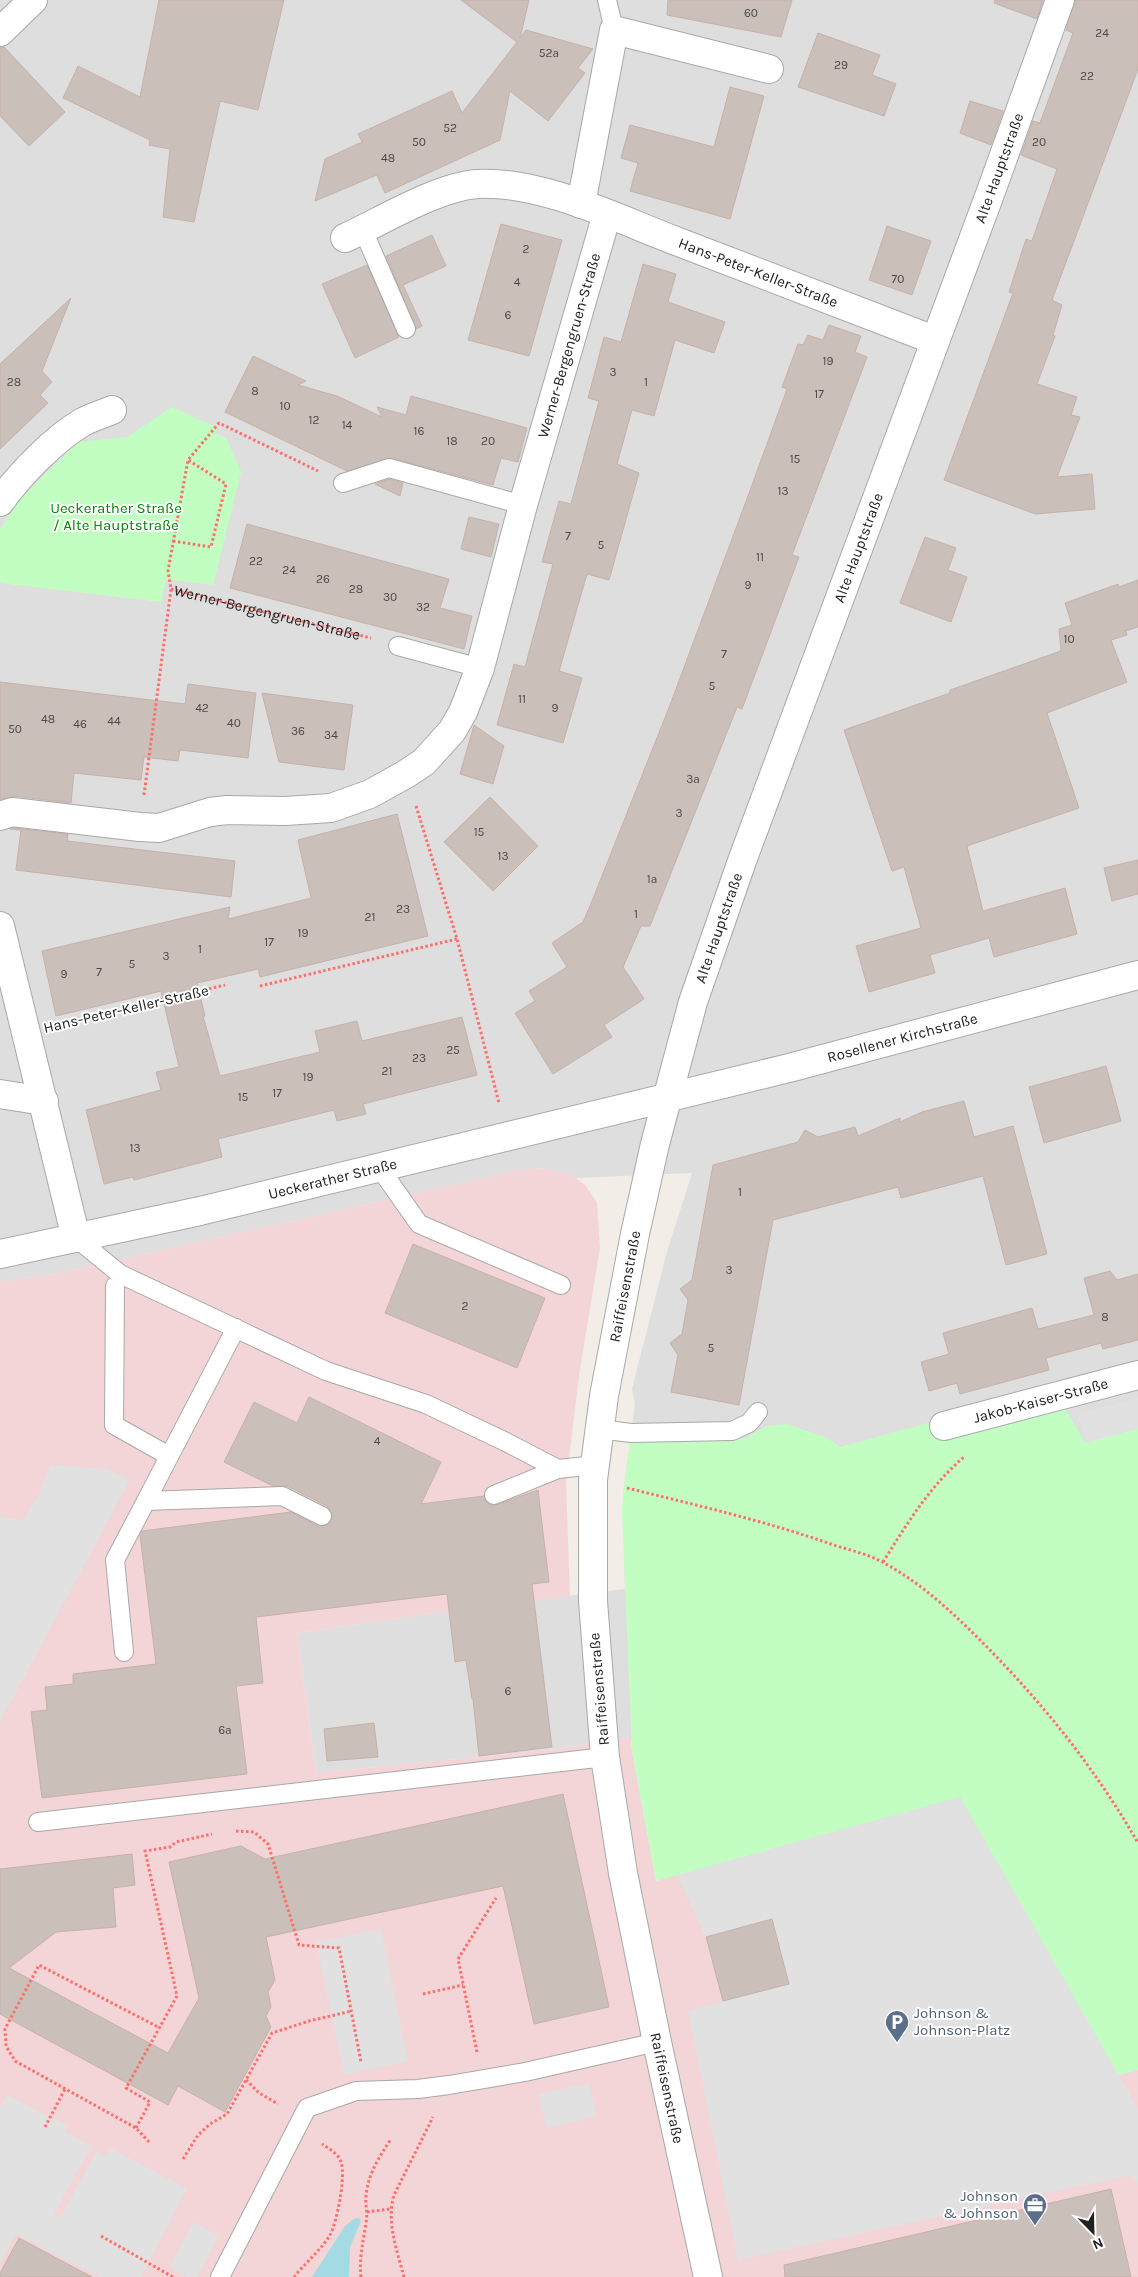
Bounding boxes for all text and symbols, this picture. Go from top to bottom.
house number: 60 [744,6,758,20]
house number: 24 [1095,26,1109,40]
house number: 52a [539,46,559,60]
house number: 29 [834,58,848,72]
house number: 22 [1080,69,1094,83]
street label: Alte Hauptstraße [971,111,1027,226]
house number: 52 [443,121,457,135]
house number: 50 [412,135,426,149]
house number: 20 [1032,135,1046,149]
house number: 48 [381,151,395,165]
street label: Hans-Peter-Keller-Straße [676,234,841,311]
house number: 2 [523,242,530,256]
street label: Werner-Bergengruen-Straße [534,251,604,440]
house number: 70 [892,272,904,286]
house number: 4 [514,275,521,289]
house number: 6 [505,308,512,322]
house number: 19 [823,354,833,368]
house number: 3 [609,365,617,379]
house number: 28 [7,375,21,389]
house number: 1 [644,375,648,389]
house number: 8 [251,384,259,398]
house number: 17 [814,387,824,401]
house number: 10 [279,399,291,413]
house number: 12 [309,413,320,427]
house number: 14 [342,418,353,432]
house number: 16 [414,424,425,438]
house number: 18 [446,434,458,448]
house number: 20 [481,434,495,448]
house number: 15 [790,452,801,466]
house number: 13 [777,484,789,498]
street label: Alte Hauptstraße [830,490,887,605]
park label: Ueckerather Straße / Alte Hauptstraße [50,499,182,534]
house number: 7 [565,529,571,543]
house number: 5 [598,538,605,552]
house number: 11 [756,550,764,564]
house number: 22 [249,554,263,568]
house number: 24 [282,563,296,577]
house number: 26 [316,572,330,586]
house number: 9 [745,578,752,592]
street label: Werner-Bergengruen-Straße [172,581,362,644]
house number: 28 [349,582,363,596]
house number: 30 [383,590,397,604]
house number: 32 [416,600,430,614]
house number: 10 [1063,632,1075,646]
house number: 7 [721,647,727,661]
house number: 5 [709,679,716,693]
house number: 11 [518,692,526,706]
house number: 42 [195,701,209,715]
house number: 9 [552,701,559,715]
house number: 48 [41,712,55,726]
house number: 44 [107,714,121,728]
house number: 40 [227,716,241,730]
house number: 46 [73,717,87,731]
house number: 50 [8,722,22,736]
house number: 36 [291,724,305,738]
house number: 34 [324,728,338,742]
house number: 3a [686,772,700,786]
house number: 3 [675,806,683,820]
house number: 15 [474,825,485,839]
house number: 13 [497,849,509,863]
street label: Alte Hauptstraße [691,870,746,985]
house number: 1a [647,872,657,886]
house number: 23 [396,902,410,916]
house number: 1 [634,907,638,921]
house number: 21 [365,910,375,924]
house number: 19 [298,926,308,940]
house number: 17 [264,935,274,949]
house number: 1 [198,942,202,956]
house number: 3 [162,949,170,963]
house number: 5 [129,957,136,971]
house number: 7 [96,965,102,979]
house number: 9 [61,967,68,981]
street label: Hans-Peter-Keller-Straße [42,981,210,1037]
street label: Rosellener Kirchstraße [825,1009,979,1066]
house number: 25 [446,1043,460,1057]
house number: 23 [412,1051,426,1065]
house number: 21 [382,1064,392,1078]
house number: 19 [303,1070,313,1084]
house number: 17 [272,1086,282,1100]
house number: 15 [238,1090,249,1104]
house number: 13 [129,1141,141,1155]
street label: Ueckerather Straße [266,1155,399,1203]
house number: 1 [738,1185,742,1199]
street label: Raiffeisenstraße [605,1229,644,1344]
house number: 3 [725,1263,733,1277]
house number: 2 [462,1299,469,1313]
house number: 8 [1101,1310,1109,1324]
house number: 5 [708,1341,715,1355]
street label: Jakob-Kaiser-Straße [971,1374,1110,1427]
house number: 4 [374,1434,381,1448]
street label: Raiffeisenstraße [585,1632,613,1746]
house number: 6 [505,1684,512,1698]
house number: 6a [218,1723,232,1737]
place label: Johnson & Johnson-Platz [914,2004,1010,2039]
parking icon: Johnson & Johnson-Platz [884,2009,910,2043]
street label: Raiffeisenstraße [646,2031,688,2145]
place label: Johnson & Johnson [943,2187,1018,2222]
office icon: Johnson & Johnson [1022,2192,1048,2226]
north arrow [1068,2207,1118,2257]
text: N [1090,2234,1106,2253]

